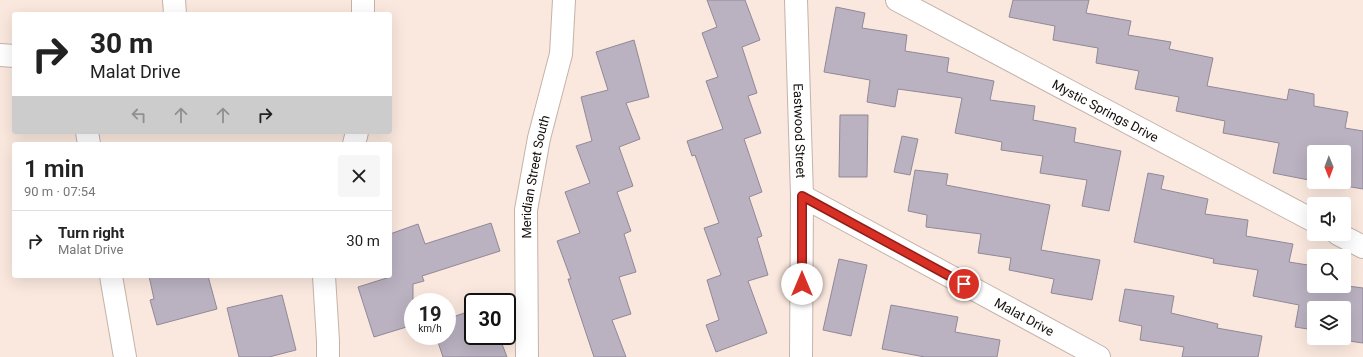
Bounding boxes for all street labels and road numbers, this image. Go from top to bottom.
street label: Mystic Springs Drive [1050,76,1161,145]
street label: Eastwood Street [791,83,809,179]
street label: Meridian Street South [518,113,552,239]
street label: Malat Drive [992,294,1057,339]

